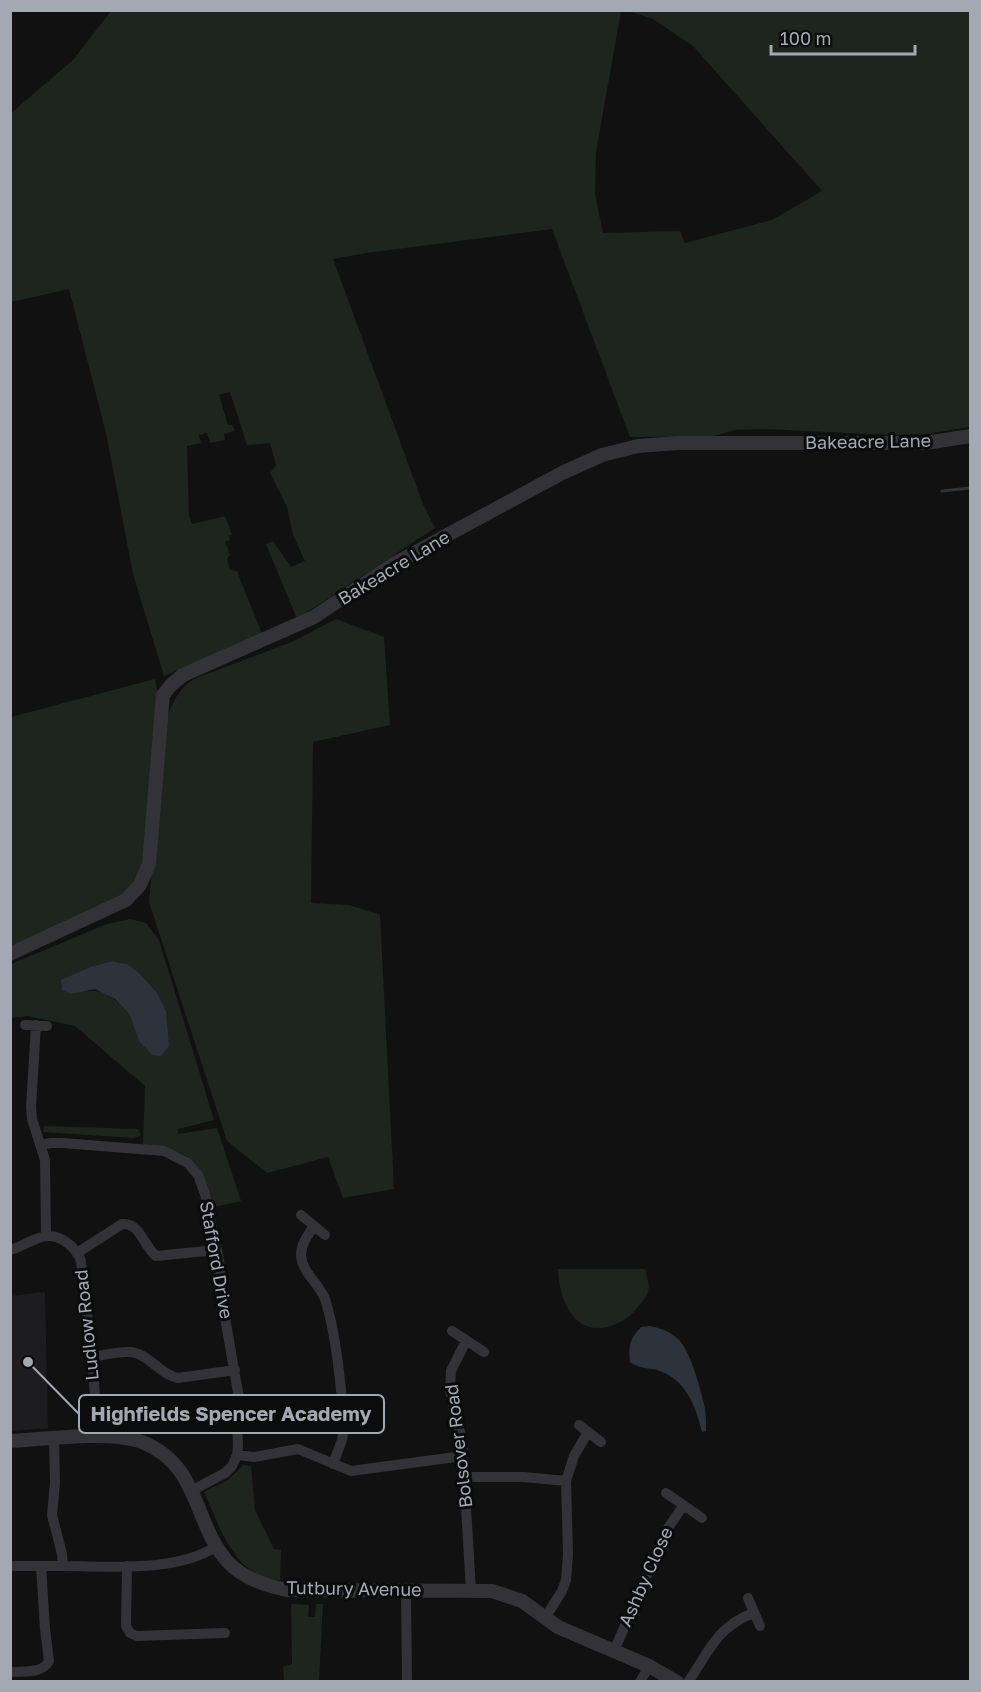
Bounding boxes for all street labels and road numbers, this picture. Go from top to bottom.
street label: Bakeacre Lane [805,429,931,453]
street label: Bakeacre Lane [334,525,453,609]
street label: Stafford Drive [196,1199,238,1321]
street label: Ludlow Road [69,1269,103,1382]
street label: Bolsover Road [440,1383,477,1509]
street label: Ashby Close [613,1523,677,1630]
street label: Tutbury Avenue [286,1576,422,1600]

